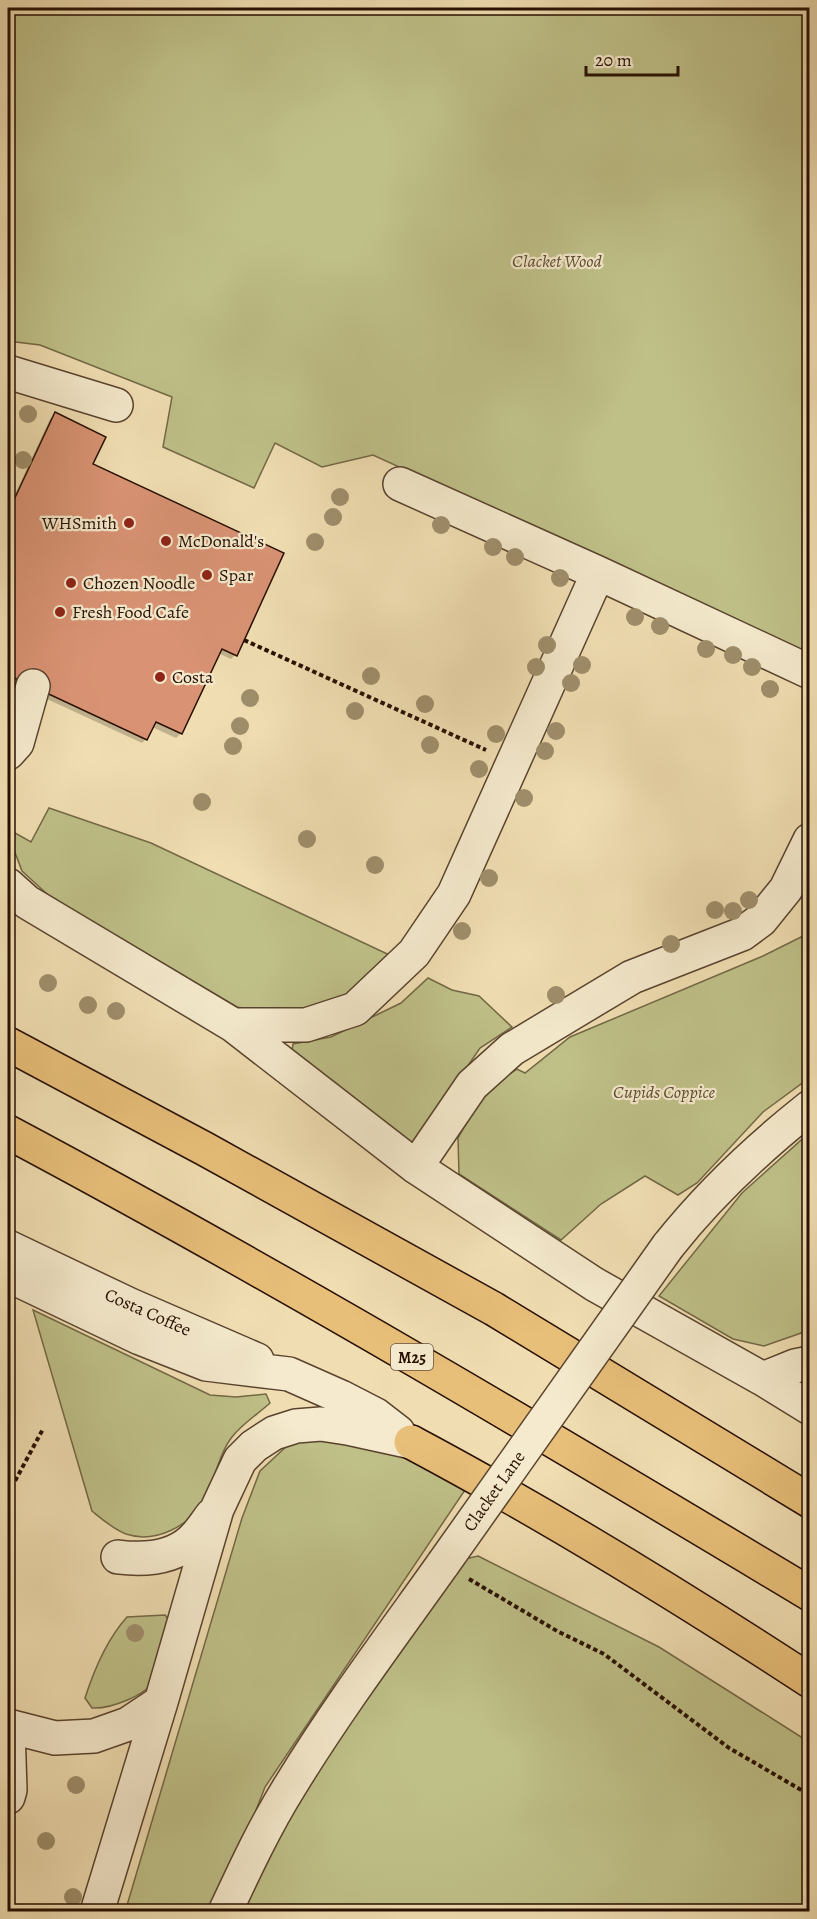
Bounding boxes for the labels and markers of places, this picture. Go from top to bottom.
place label: WHSmith [41,511,117,535]
marker: WHSmith [122,516,136,530]
place label: McDonald's [178,529,264,553]
marker: McDonald's [159,534,173,548]
place label: Spar [219,563,253,587]
marker: Spar [200,568,214,582]
place label: Chozen Noodle [83,571,195,595]
marker: Chozen Noodle [64,576,78,590]
place label: Fresh Food Cafe [72,600,189,624]
marker: Fresh Food Cafe [53,605,67,619]
place label: Costa [172,665,214,689]
marker: Costa [153,670,167,684]

